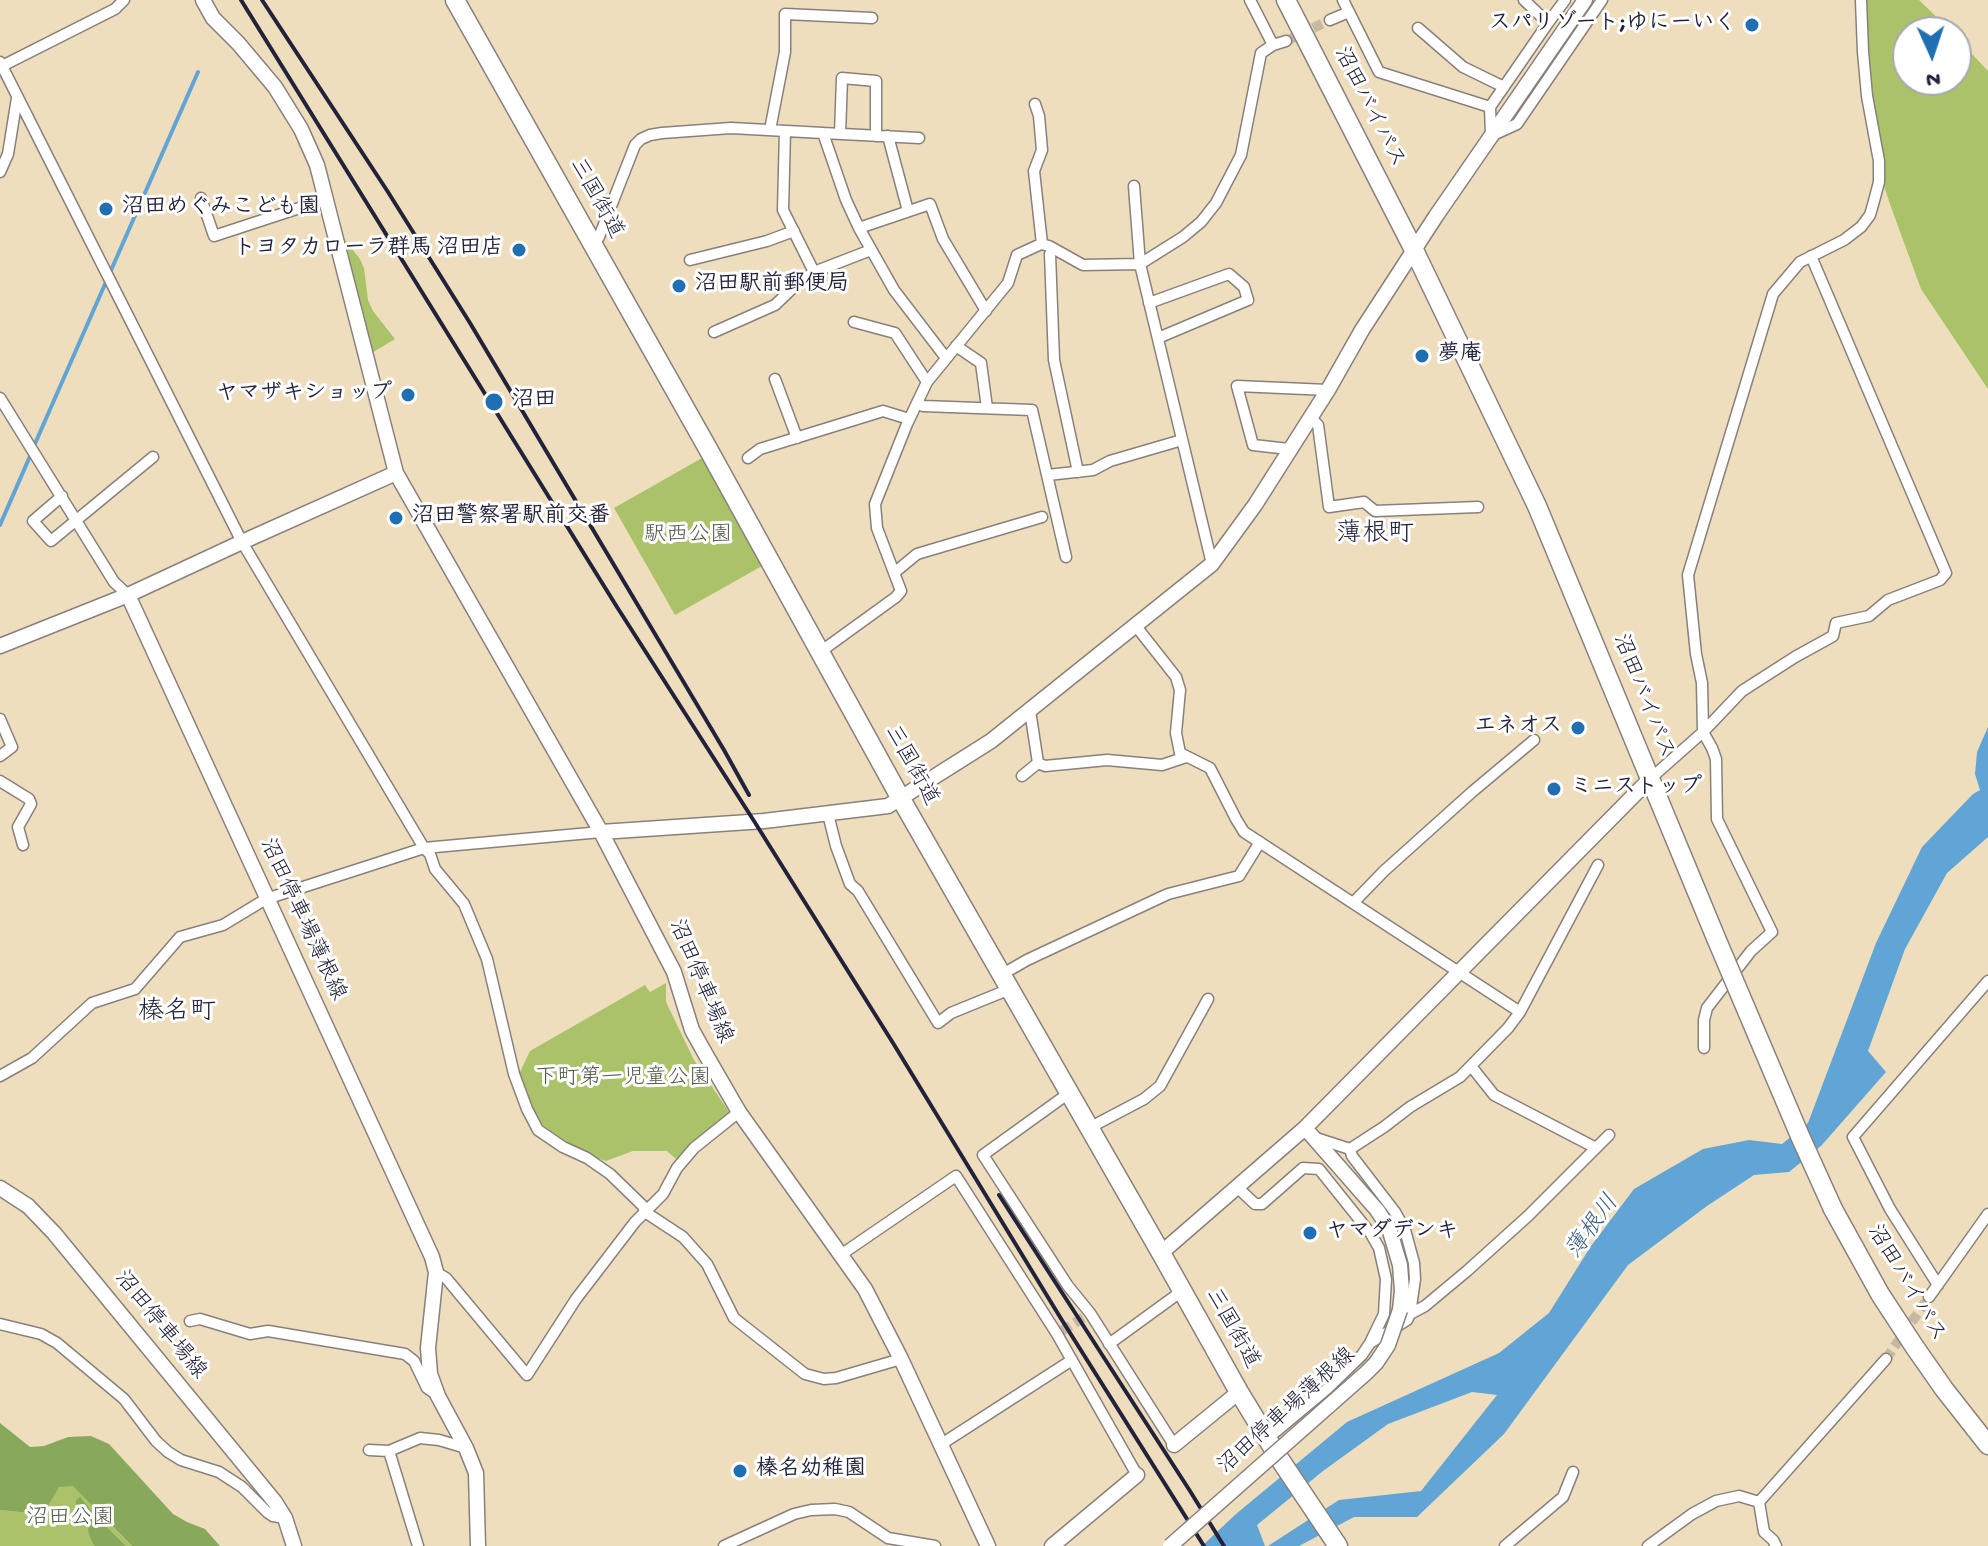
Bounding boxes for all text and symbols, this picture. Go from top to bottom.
place label: スパリゾート;ゆにーいく [1489,12,1736,38]
marker: スパリゾート;ゆにーいく [1743,16,1761,34]
north arrow [1892,16,1972,96]
street label: 沼田バイパス [1326,43,1410,173]
text: N [1925,65,1941,91]
street label: 三国街道 [562,154,628,244]
place label: 沼田めぐみこども園 [122,196,320,222]
marker: 沼田めぐみこども園 [97,200,115,218]
place label: トヨタカローラ群馬 沼田店 [234,237,503,263]
marker: トヨタカローラ群馬 沼田店 [510,241,528,259]
place label: 沼田駅前郵便局 [695,273,849,299]
marker: 沼田駅前郵便局 [670,277,688,295]
place label: 夢庵 [1438,343,1482,369]
marker: 夢庵 [1413,347,1431,365]
place label: ヤマザキショップ [216,382,392,408]
marker: ヤマザキショップ [399,386,417,404]
place label: 沼田 [512,389,556,415]
marker: 沼田 [483,391,505,413]
place label: 沼田警察署駅前交番 [412,505,610,531]
marker: 沼田警察署駅前交番 [387,509,405,527]
district label: 薄根町 [1336,520,1414,552]
park label: 駅西公園 [644,524,732,550]
street label: 沼田バイパス [1605,631,1679,763]
place label: エネオス [1474,715,1562,741]
marker: エネオス [1569,719,1587,737]
street label: 三国街道 [877,721,943,811]
place label: ミニストップ [1570,776,1702,802]
marker: ミニストップ [1545,780,1563,798]
street label: 沼田停車場薄根線 [252,835,350,1005]
street label: 沼田停車場線 [661,916,737,1048]
district label: 榛名町 [138,998,216,1030]
park label: 下町第一児童公園 [535,1067,711,1093]
water label: 薄根川 [1561,1190,1627,1266]
place label: ヤマダデンキ [1326,1220,1458,1246]
street label: 沼田バイパス [1860,1221,1950,1347]
marker: ヤマダデンキ [1301,1224,1319,1242]
street label: 沼田停車場線 [107,1266,211,1386]
street label: 三国街道 [1198,1284,1264,1374]
street label: 沼田停車場薄根線 [1214,1343,1362,1481]
place label: 榛名幼稚園 [756,1458,866,1484]
marker: 榛名幼稚園 [731,1462,749,1480]
park label: 沼田公園 [26,1507,114,1533]

